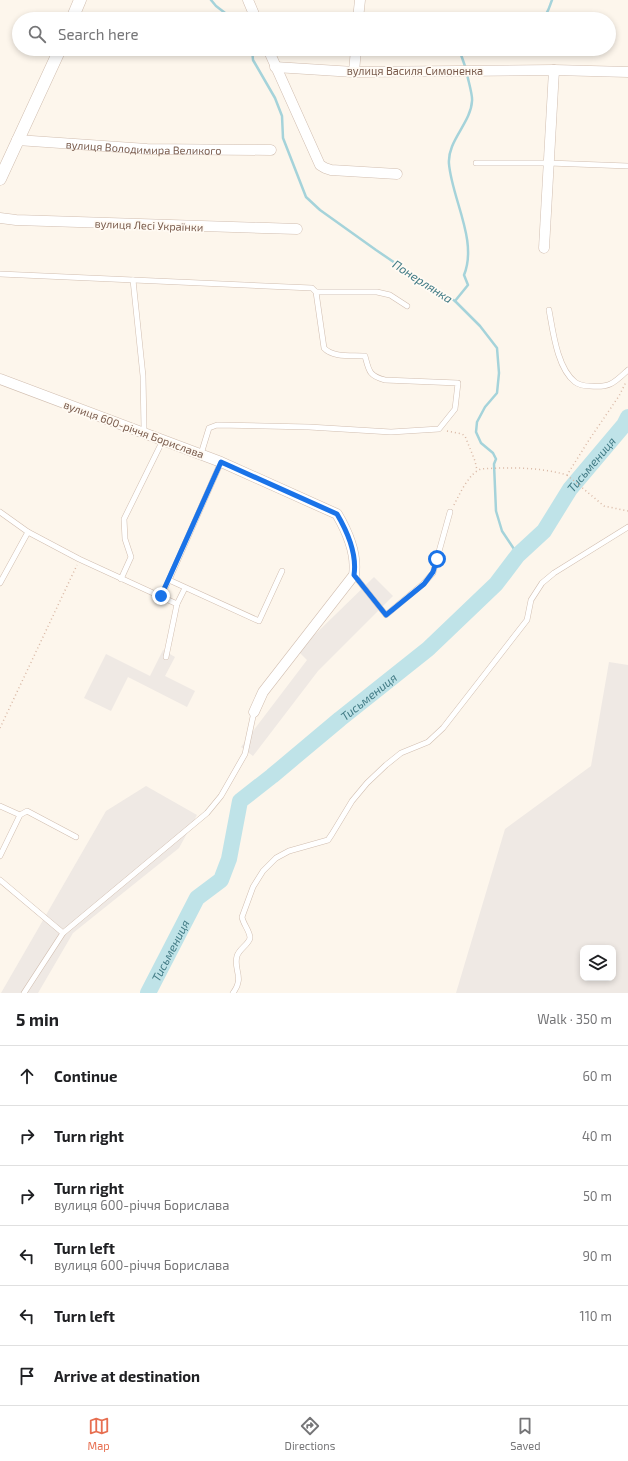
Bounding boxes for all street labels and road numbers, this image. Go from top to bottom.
street label: вулиця Василя Симоненка [347,64,483,78]
street label: вулиця Володимира Великого [65,137,222,156]
street label: вулиця Лесі Українки [94,217,203,234]
street label: вулиця 600-річчя Борислава [62,397,206,461]

